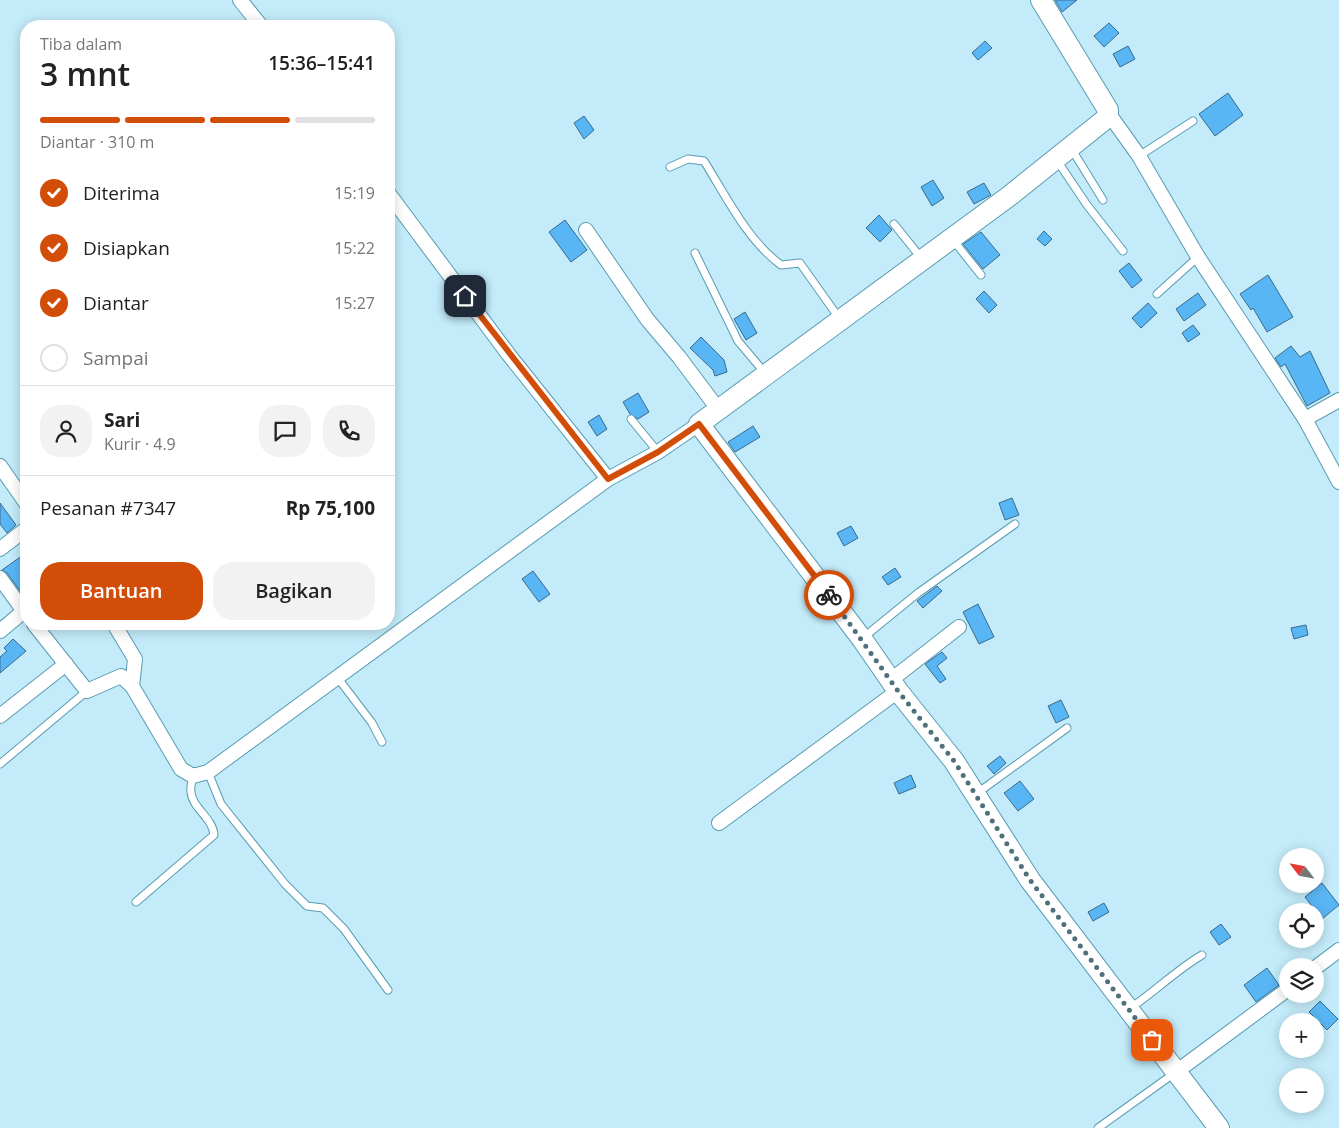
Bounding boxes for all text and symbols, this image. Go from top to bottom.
text: Tiba dalam [40,33,122,55]
text: 15:36–15:41 [268,50,375,76]
text: 3 mnt [40,52,130,95]
text: Diantar · 310 m [40,131,154,153]
icon: check [40,179,68,207]
text: Diterima [83,180,160,206]
text: 15:19 [334,182,375,204]
icon: check [40,234,68,262]
text: Disiapkan [83,235,170,261]
text: 15:22 [334,237,375,259]
pin [444,275,486,317]
icon: home [451,282,479,310]
icon: check [40,289,68,317]
text: Diantar [83,290,149,316]
text: 15:27 [334,292,375,314]
text: Sampai [83,345,149,371]
button: person [40,405,92,457]
button: chat [259,405,311,457]
button: phone [323,405,375,457]
text: Sari [104,407,140,433]
text: Kurir · 4.9 [104,433,176,455]
text: Pesanan #7347 [40,495,176,521]
text: Rp 75,100 [286,495,375,521]
button: Bantuan [40,562,203,620]
button: Bagikan [213,562,375,620]
courier [804,570,854,620]
icon: bike [815,581,843,609]
north arrow [1279,848,1324,892]
map controls [1279,848,1324,1113]
button: locate [1279,903,1324,948]
button: layers [1279,958,1324,1003]
button: + [1279,1013,1324,1058]
pin [1131,1019,1173,1061]
icon: bag [1138,1026,1166,1054]
button: − [1279,1068,1324,1113]

